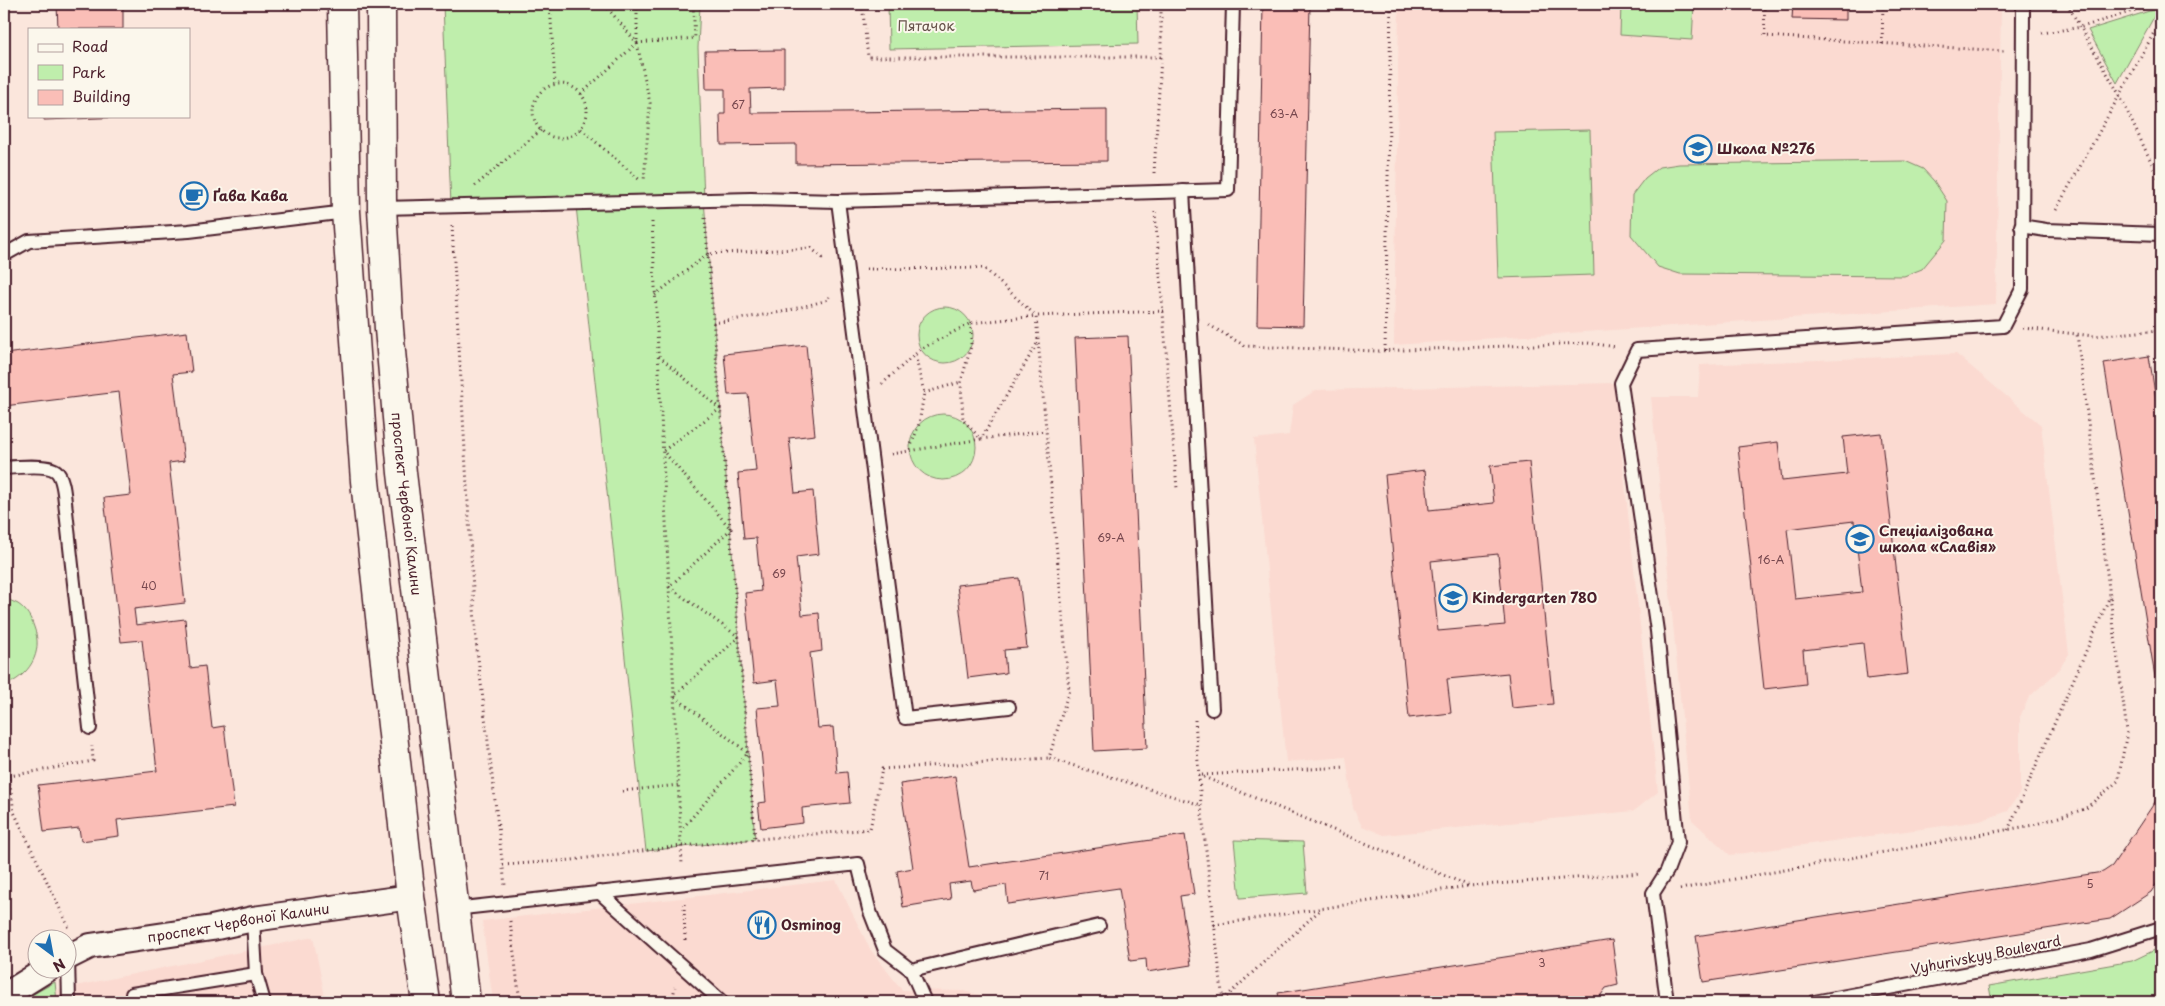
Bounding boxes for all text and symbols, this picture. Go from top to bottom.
park label: Пятачок [897,15,955,36]
legend [28,28,190,118]
text: Road [72,34,108,57]
text: Park [72,60,106,83]
text: Building [72,84,131,107]
house number: 67 [731,96,745,113]
house number: 63-А [1270,105,1299,122]
school or university icon: Школа №276 [1683,134,1713,164]
place label: Школа №276 [1717,138,1815,159]
cafe icon: Ґава Кава [179,181,209,211]
place label: Ґава Кава [213,185,288,206]
street label: проспект Червоної Калини [387,411,428,597]
place label: Спеціалізована школа «Славія» [1879,520,1997,557]
school or university icon: Спеціалізована школа «Славія» [1845,524,1875,554]
house number: 69-А [1097,529,1125,546]
house number: 16-А [1758,551,1785,568]
house number: 69 [772,565,786,582]
house number: 40 [141,577,157,594]
school or university icon: Kindergarten 780 [1438,583,1468,613]
place label: Kindergarten 780 [1472,587,1597,608]
house number: 71 [1039,867,1049,884]
house number: 5 [2086,875,2094,892]
street label: проспект Червоної Калини [146,897,331,947]
restaurant icon: Osminog [747,910,777,940]
place label: Osminog [781,914,841,935]
north arrow [28,928,78,978]
street label: Vyhurivskyy Boulevard [1909,930,2063,979]
text: N [49,954,69,977]
house number: 3 [1538,954,1546,971]

